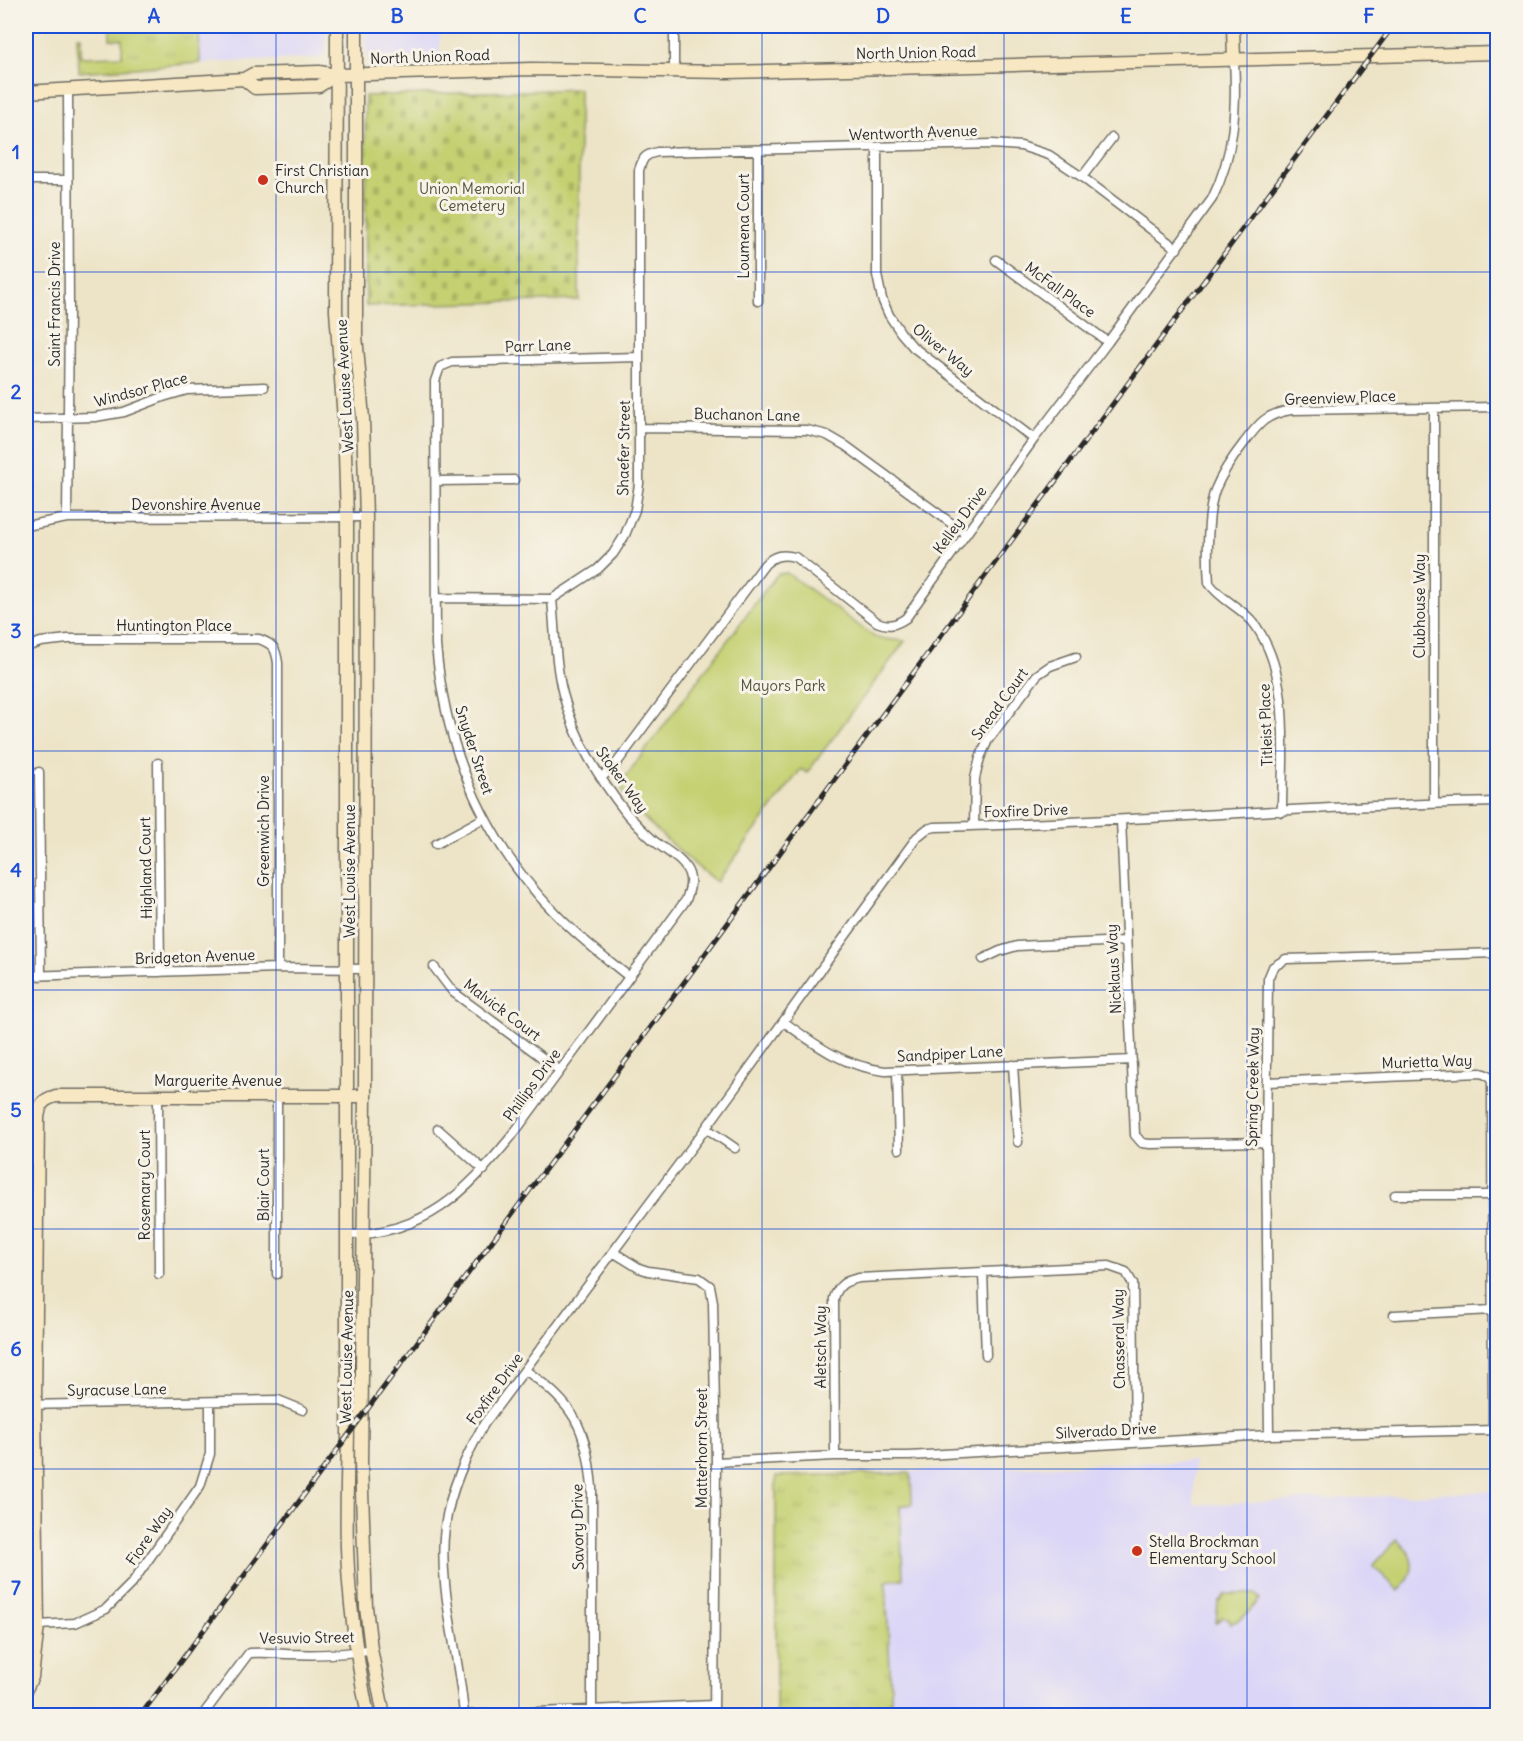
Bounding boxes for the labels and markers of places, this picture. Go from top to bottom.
place label: First Christian Church [275,161,369,197]
marker: First Christian Church [256,173,270,187]
place label: Stella Brockman Elementary School [1149,1532,1276,1568]
marker: Stella Brockman Elementary School [1130,1544,1144,1558]

